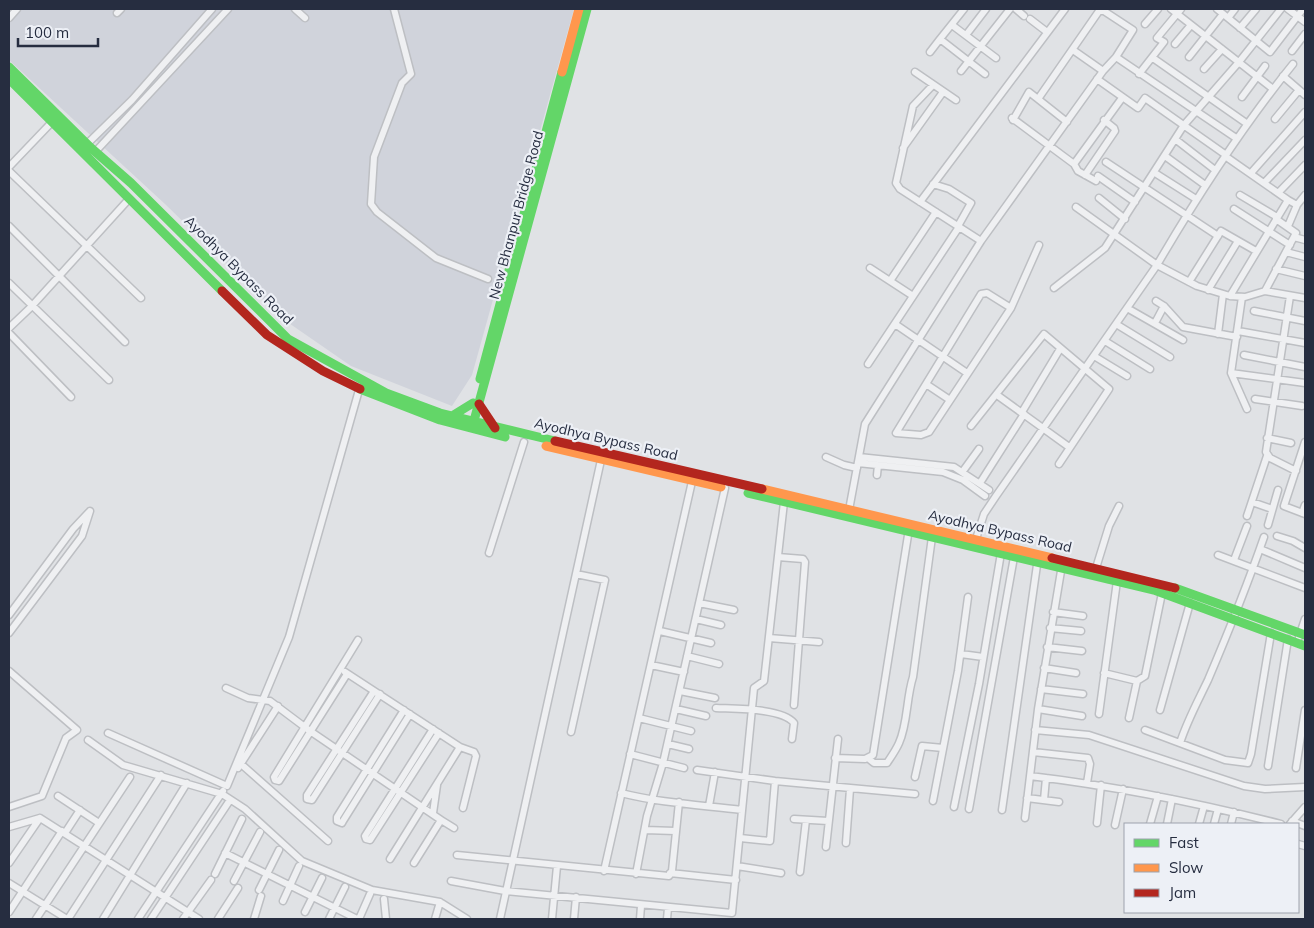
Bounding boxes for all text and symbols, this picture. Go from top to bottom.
scale bar [18,15,98,47]
text: 100 m [25,23,69,42]
street label: New Bhanpur Bridge Road [485,129,547,301]
street label: Ayodhya Bypass Road [181,212,297,328]
street label: Ayodhya Bypass Road [532,414,680,464]
street label: Ayodhya Bypass Road [926,506,1074,556]
legend [1124,823,1299,913]
text: Fast [1169,833,1199,852]
text: Slow [1169,858,1203,877]
text: Jam [1169,883,1196,902]

